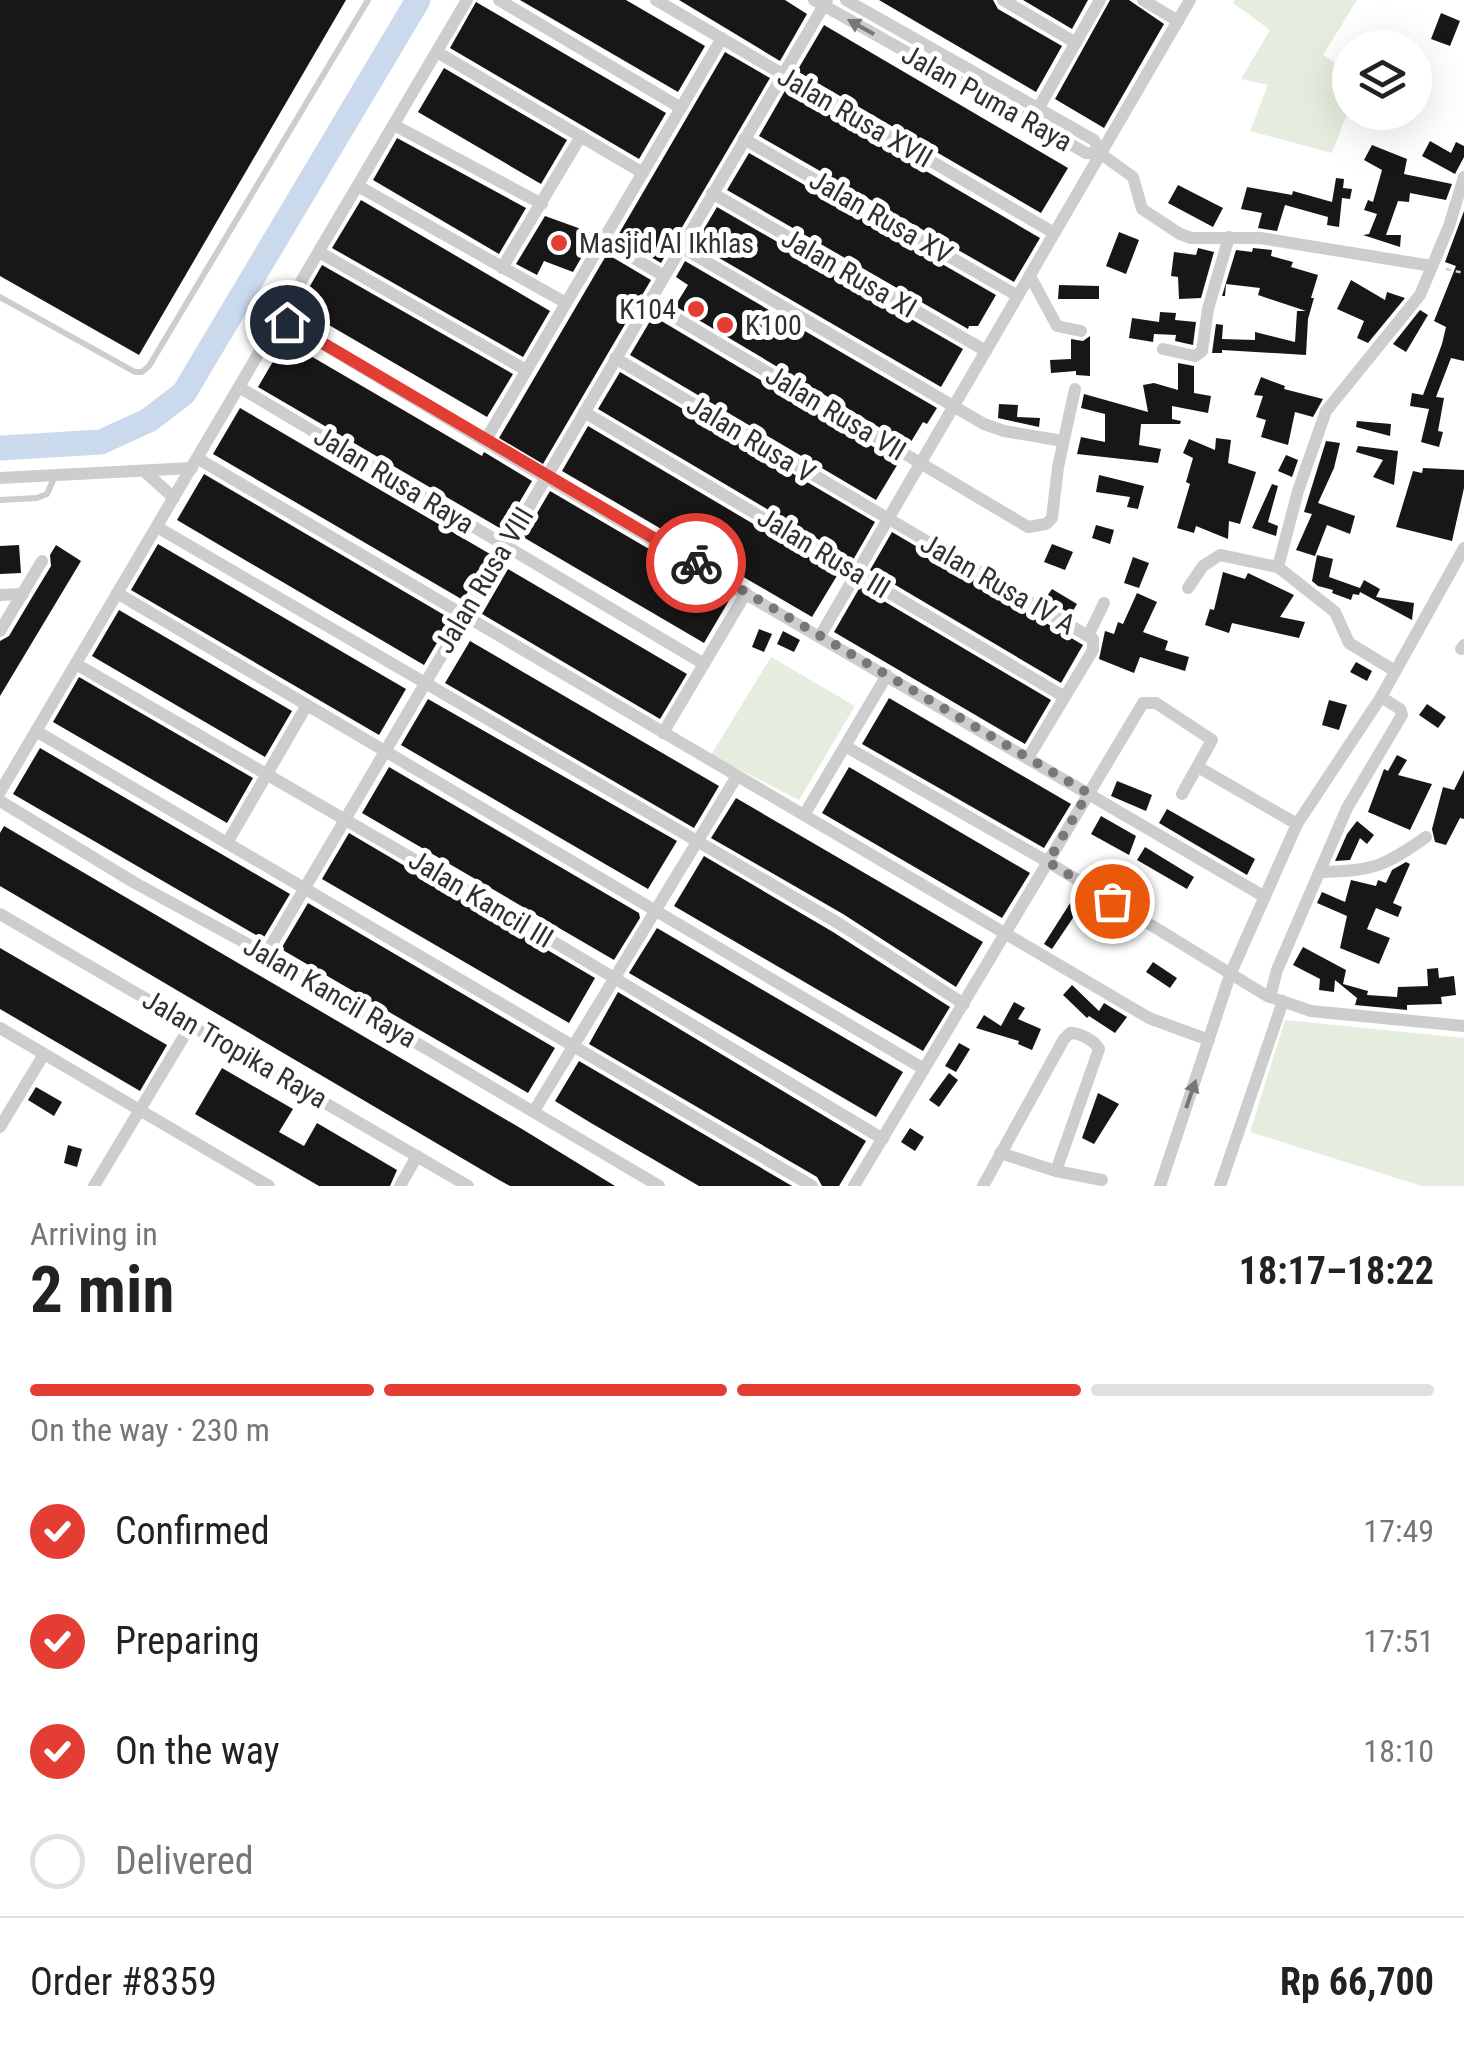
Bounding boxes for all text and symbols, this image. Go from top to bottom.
one-way arrow [847,19,876,36]
map controls [1332,30,1432,130]
button: layers [1332,30,1432,130]
street label: Jalan Puma Raya [896,38,1078,158]
street label: Jalan Rusa XVII [772,59,938,175]
street label: Jalan Rusa XV [804,163,958,271]
street label: Jalan Rusa XI [776,221,922,325]
place label: Masjid Al Ikhlas [579,227,754,260]
marker: Masjid Al Ikhlas [548,232,570,254]
pin [245,280,330,365]
place label: K104 [619,293,676,326]
icon: home [260,295,315,350]
marker: K104 [685,298,707,320]
place label: K100 [745,309,802,342]
marker: K100 [714,314,736,336]
street label: Jalan Rusa VII [760,358,912,468]
street label: Jalan Rusa V [681,388,821,490]
street label: Jalan Rusa Raya [308,419,480,541]
street label: Jalan Rusa VIII [427,501,541,659]
street label: Jalan Rusa III [752,501,896,605]
courier [646,513,746,613]
street label: Jalan Rusa IV A [915,526,1081,642]
icon: bike [669,536,724,591]
street label: Jalan Kancil III [403,843,559,955]
pin [1070,859,1155,944]
icon: bag [1085,874,1140,929]
street label: Jalan Kancil Raya [238,929,422,1055]
street label: Jalan Tropika Raya [137,983,333,1115]
one-way arrow [1184,1078,1199,1108]
text: Arriving in [30,1215,158,1253]
text: 18:17–18:22 [1239,1249,1434,1293]
text: 2 min [30,1252,174,1328]
text: On the way · 230 m [30,1411,270,1449]
icon: check [30,1504,85,1559]
text: Confirmed [115,1509,270,1553]
text: 17:49 [1363,1512,1434,1550]
icon: check [30,1614,85,1669]
text: Preparing [115,1619,260,1663]
text: 17:51 [1363,1622,1434,1660]
icon: check [30,1724,85,1779]
text: On the way [115,1729,280,1773]
text: 18:10 [1363,1732,1434,1770]
text: Delivered [115,1839,254,1883]
text: Order #8359 [30,1960,217,2004]
text: Rp 66,700 [1280,1960,1434,2004]

